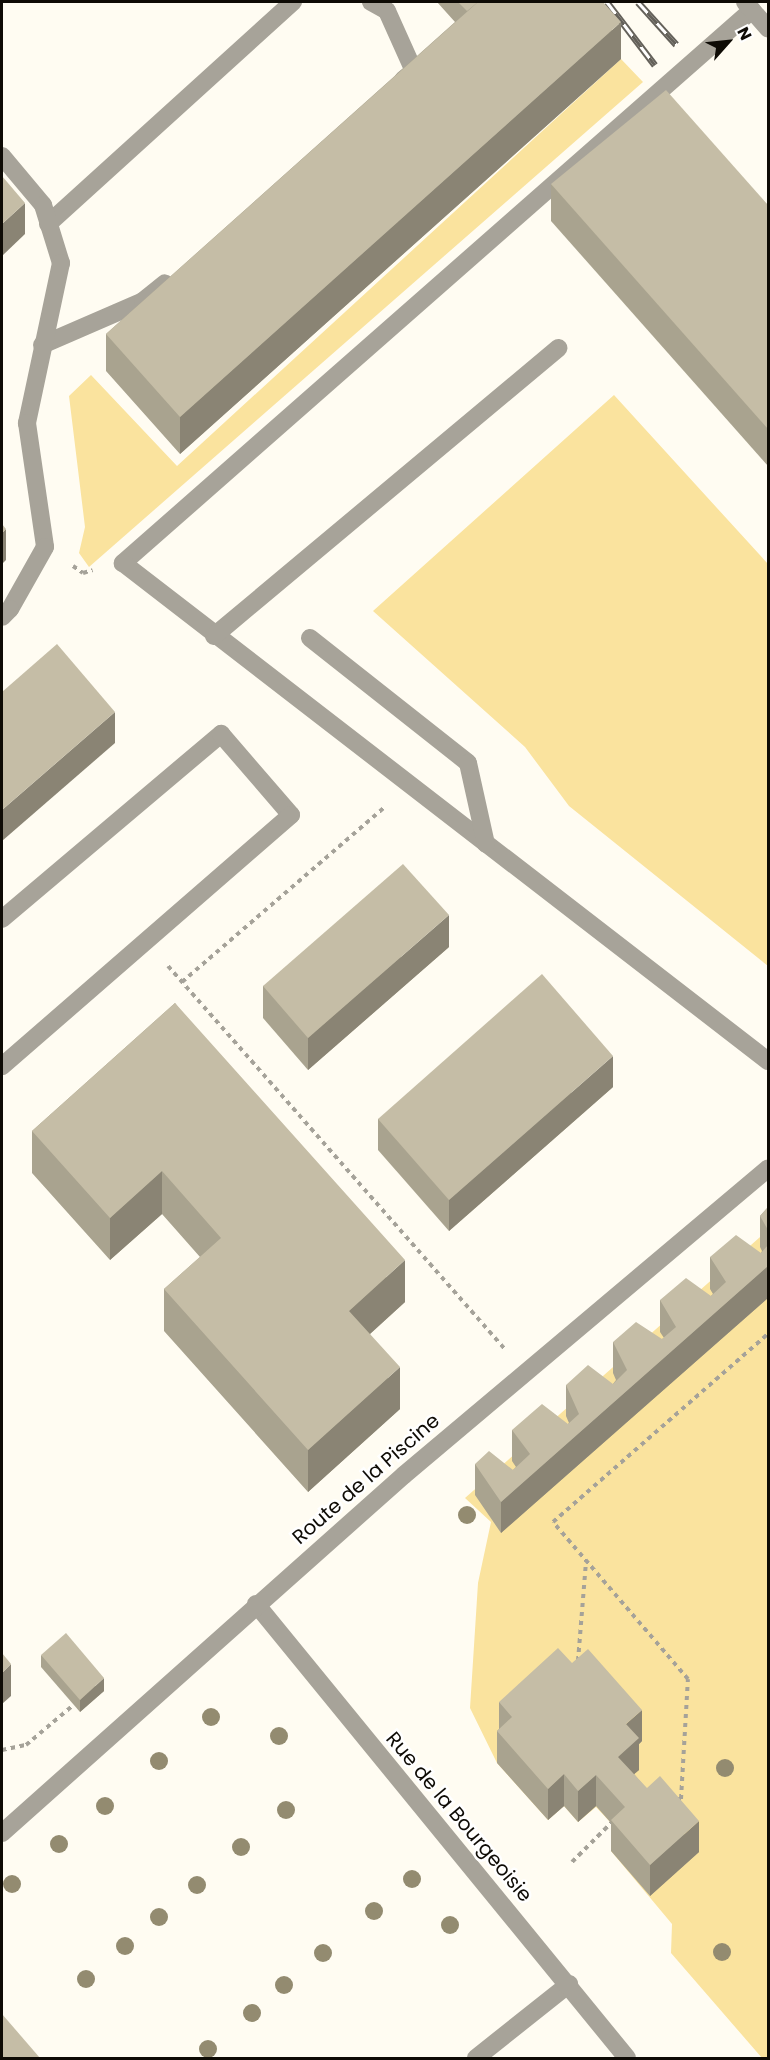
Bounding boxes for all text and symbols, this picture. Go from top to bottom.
north arrow [698,12,758,72]
text: N [731,23,757,44]
street label: Route de la Piscine [288,1409,444,1549]
street label: Rue de la Bourgeoisie [381,1727,537,1907]

